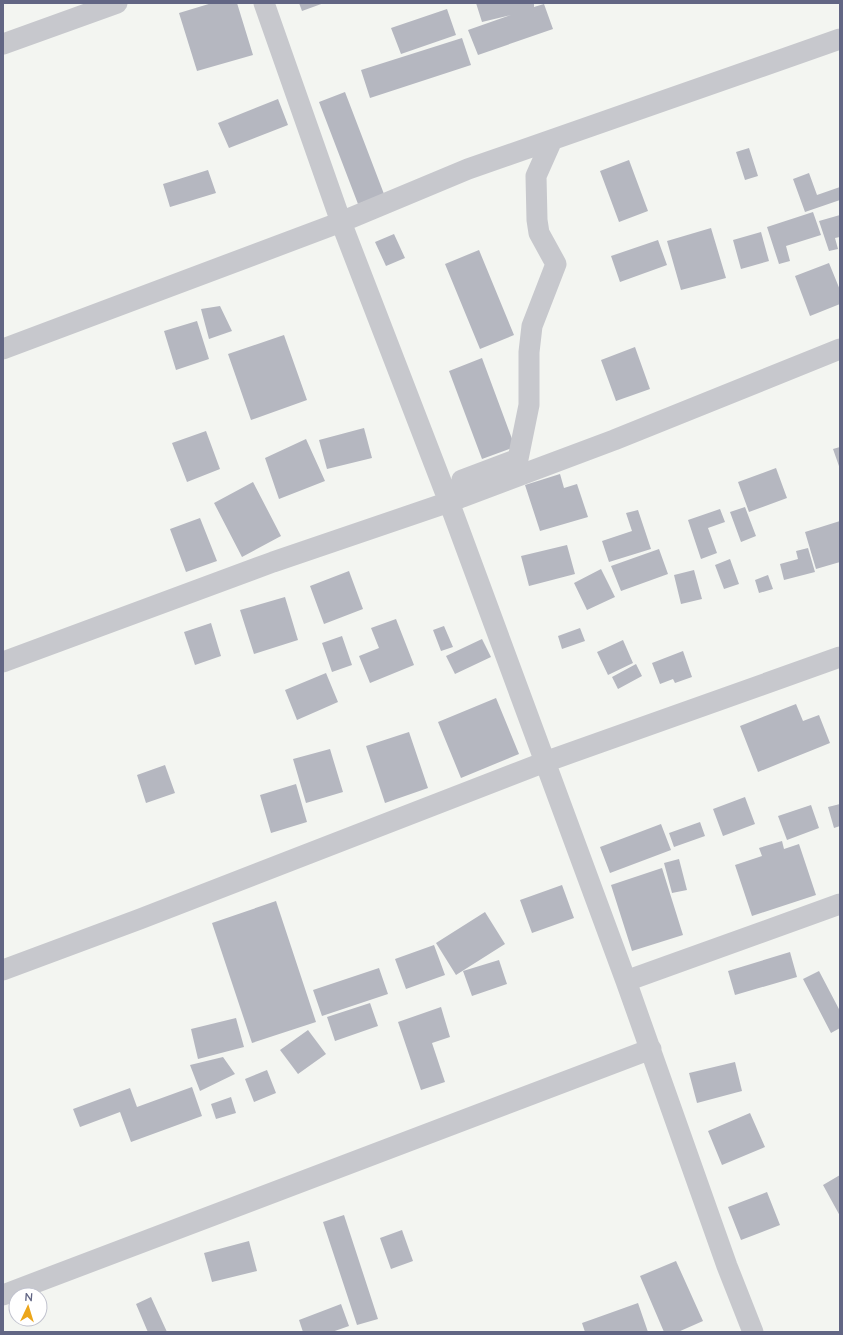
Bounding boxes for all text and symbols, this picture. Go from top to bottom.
north arrow [8,1287,48,1327]
text: N [24,1290,33,1303]

